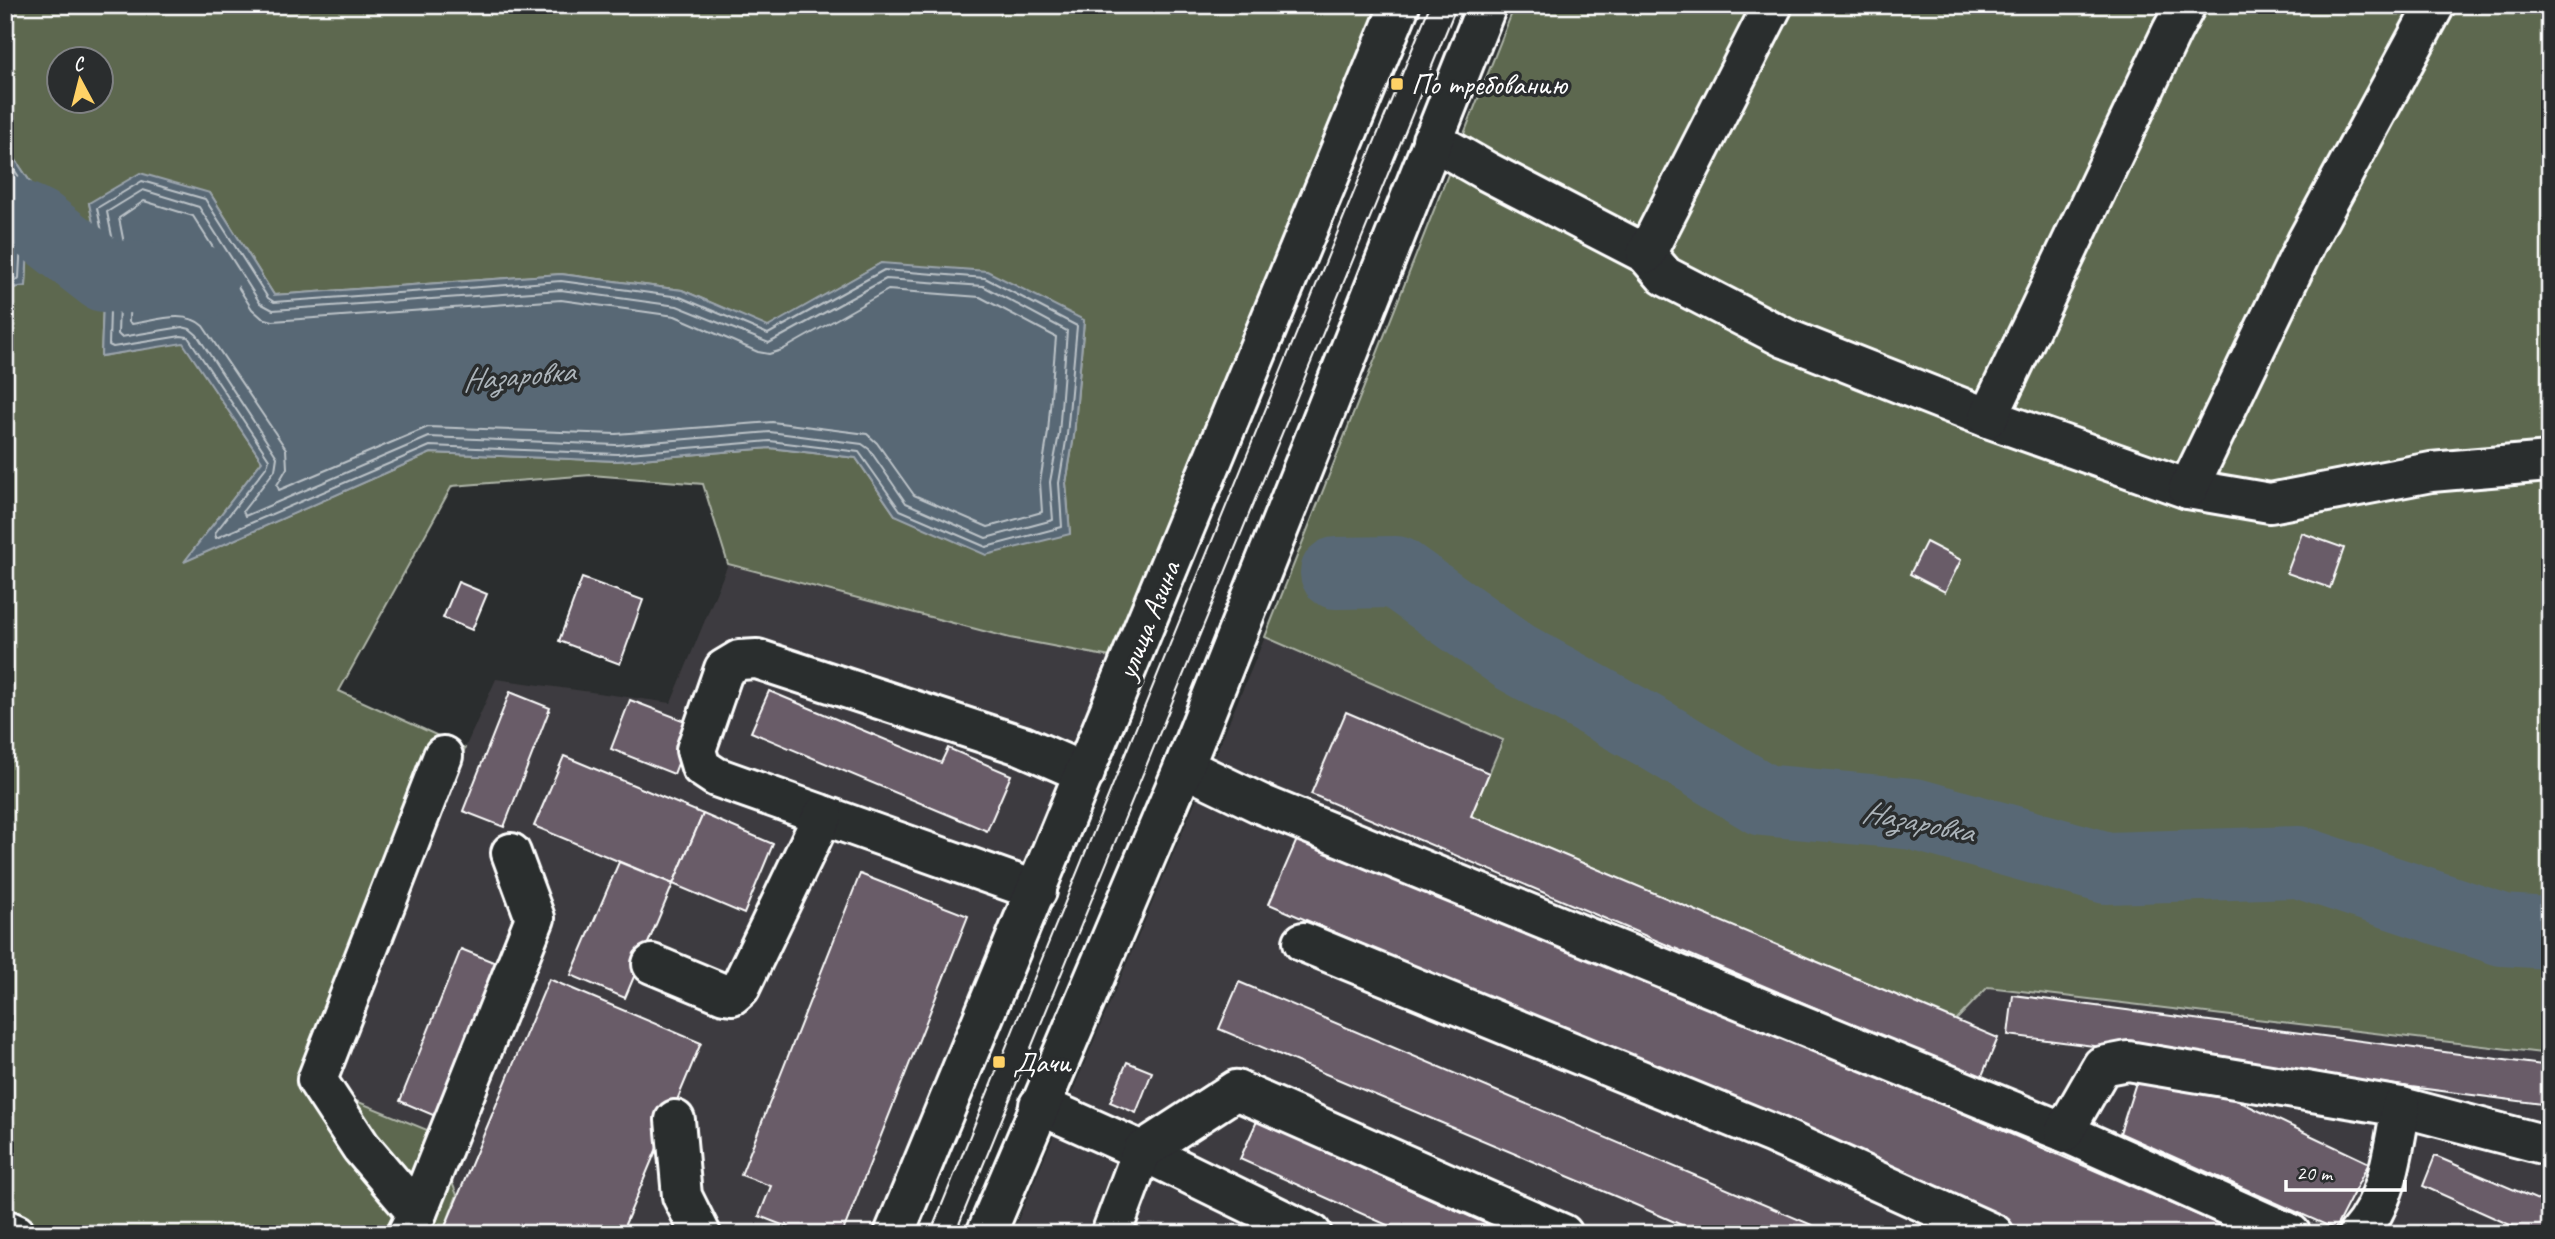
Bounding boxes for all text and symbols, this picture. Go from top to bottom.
north arrow [46,46,116,116]
text: С [72,51,87,77]
place label: По требованию [1411,65,1569,103]
marker: По требованию [1389,76,1405,92]
water label: Назаровка [460,350,579,401]
street label: улица Азина [1106,554,1190,686]
water label: Назаровка [1859,791,1980,853]
place label: Дачи [1013,1043,1072,1081]
marker: Дачи [991,1054,1007,1070]
scale bar [2286,1148,2404,1192]
text: 20 m [2296,1160,2334,1186]

